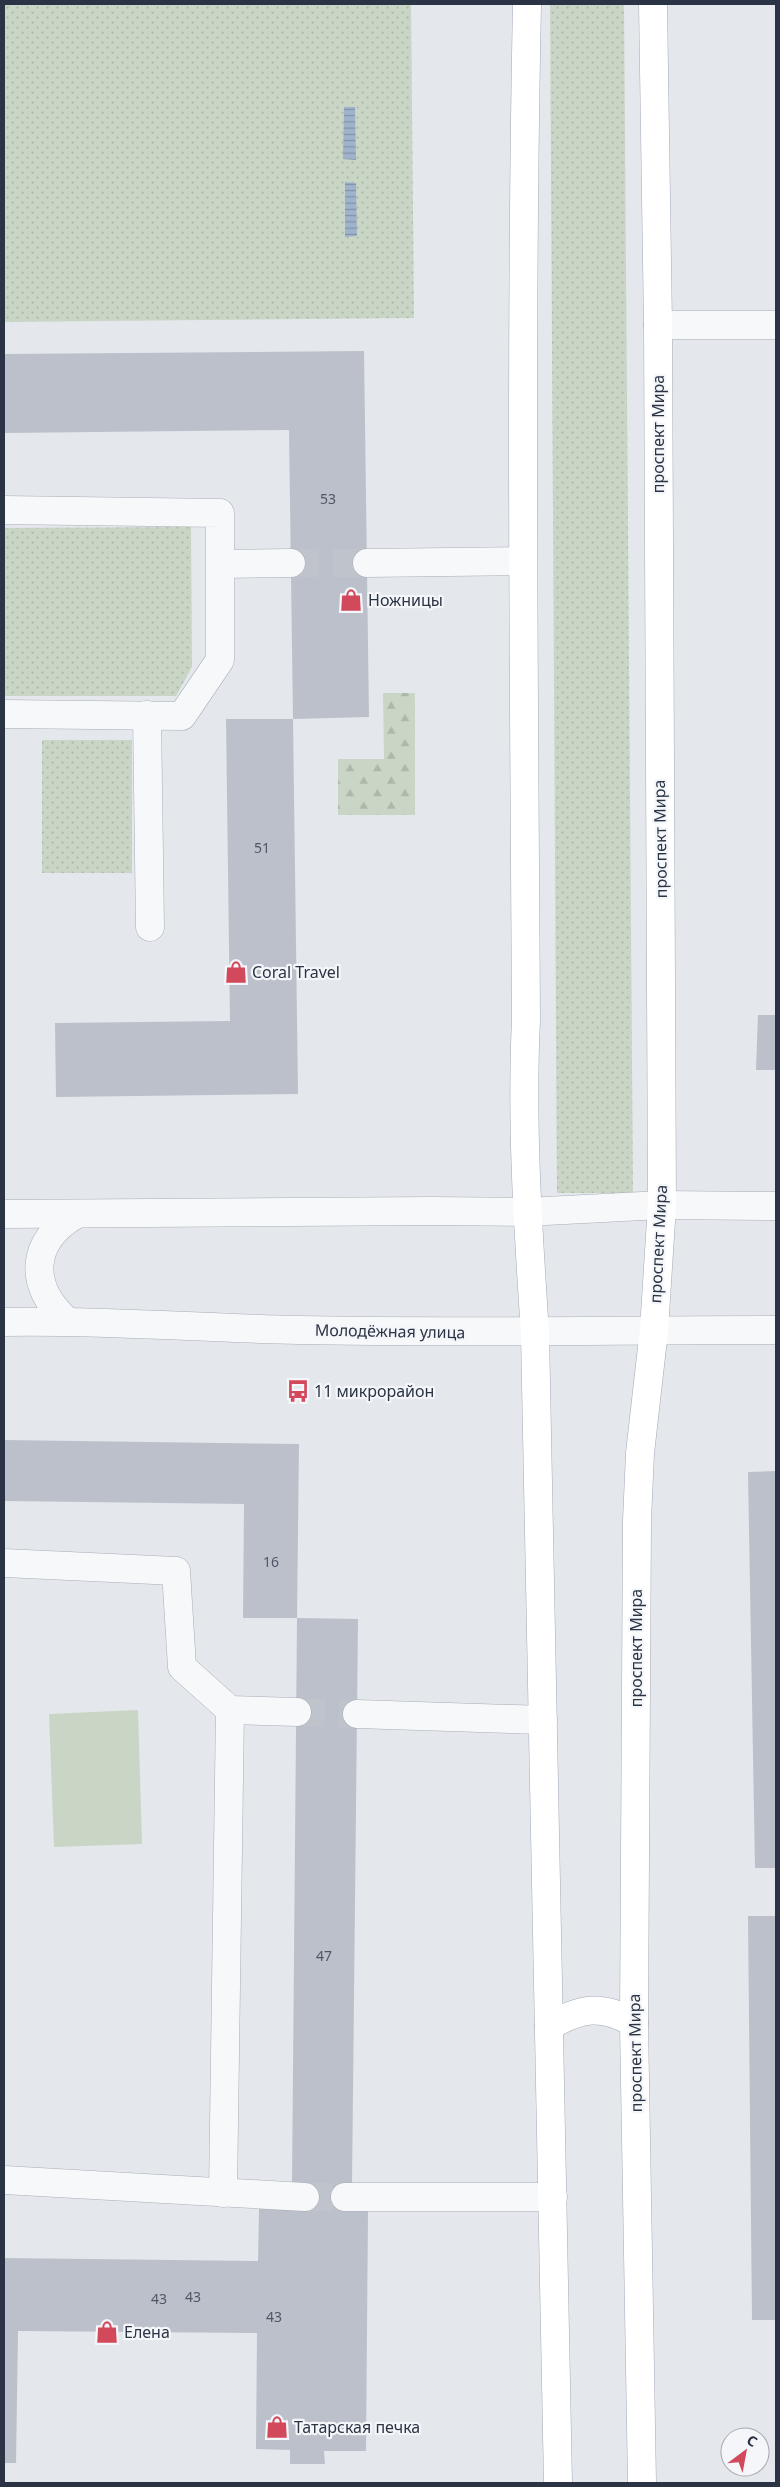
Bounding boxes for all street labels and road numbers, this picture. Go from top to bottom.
street label: проспект Мира [647,375,669,493]
street label: проспект Мира [648,780,672,898]
street label: проспект Мира [644,1184,672,1304]
street label: Молодёжная улица [315,1319,465,1343]
street label: проспект Мира [625,1589,647,1707]
street label: проспект Мира [623,1994,647,2112]

